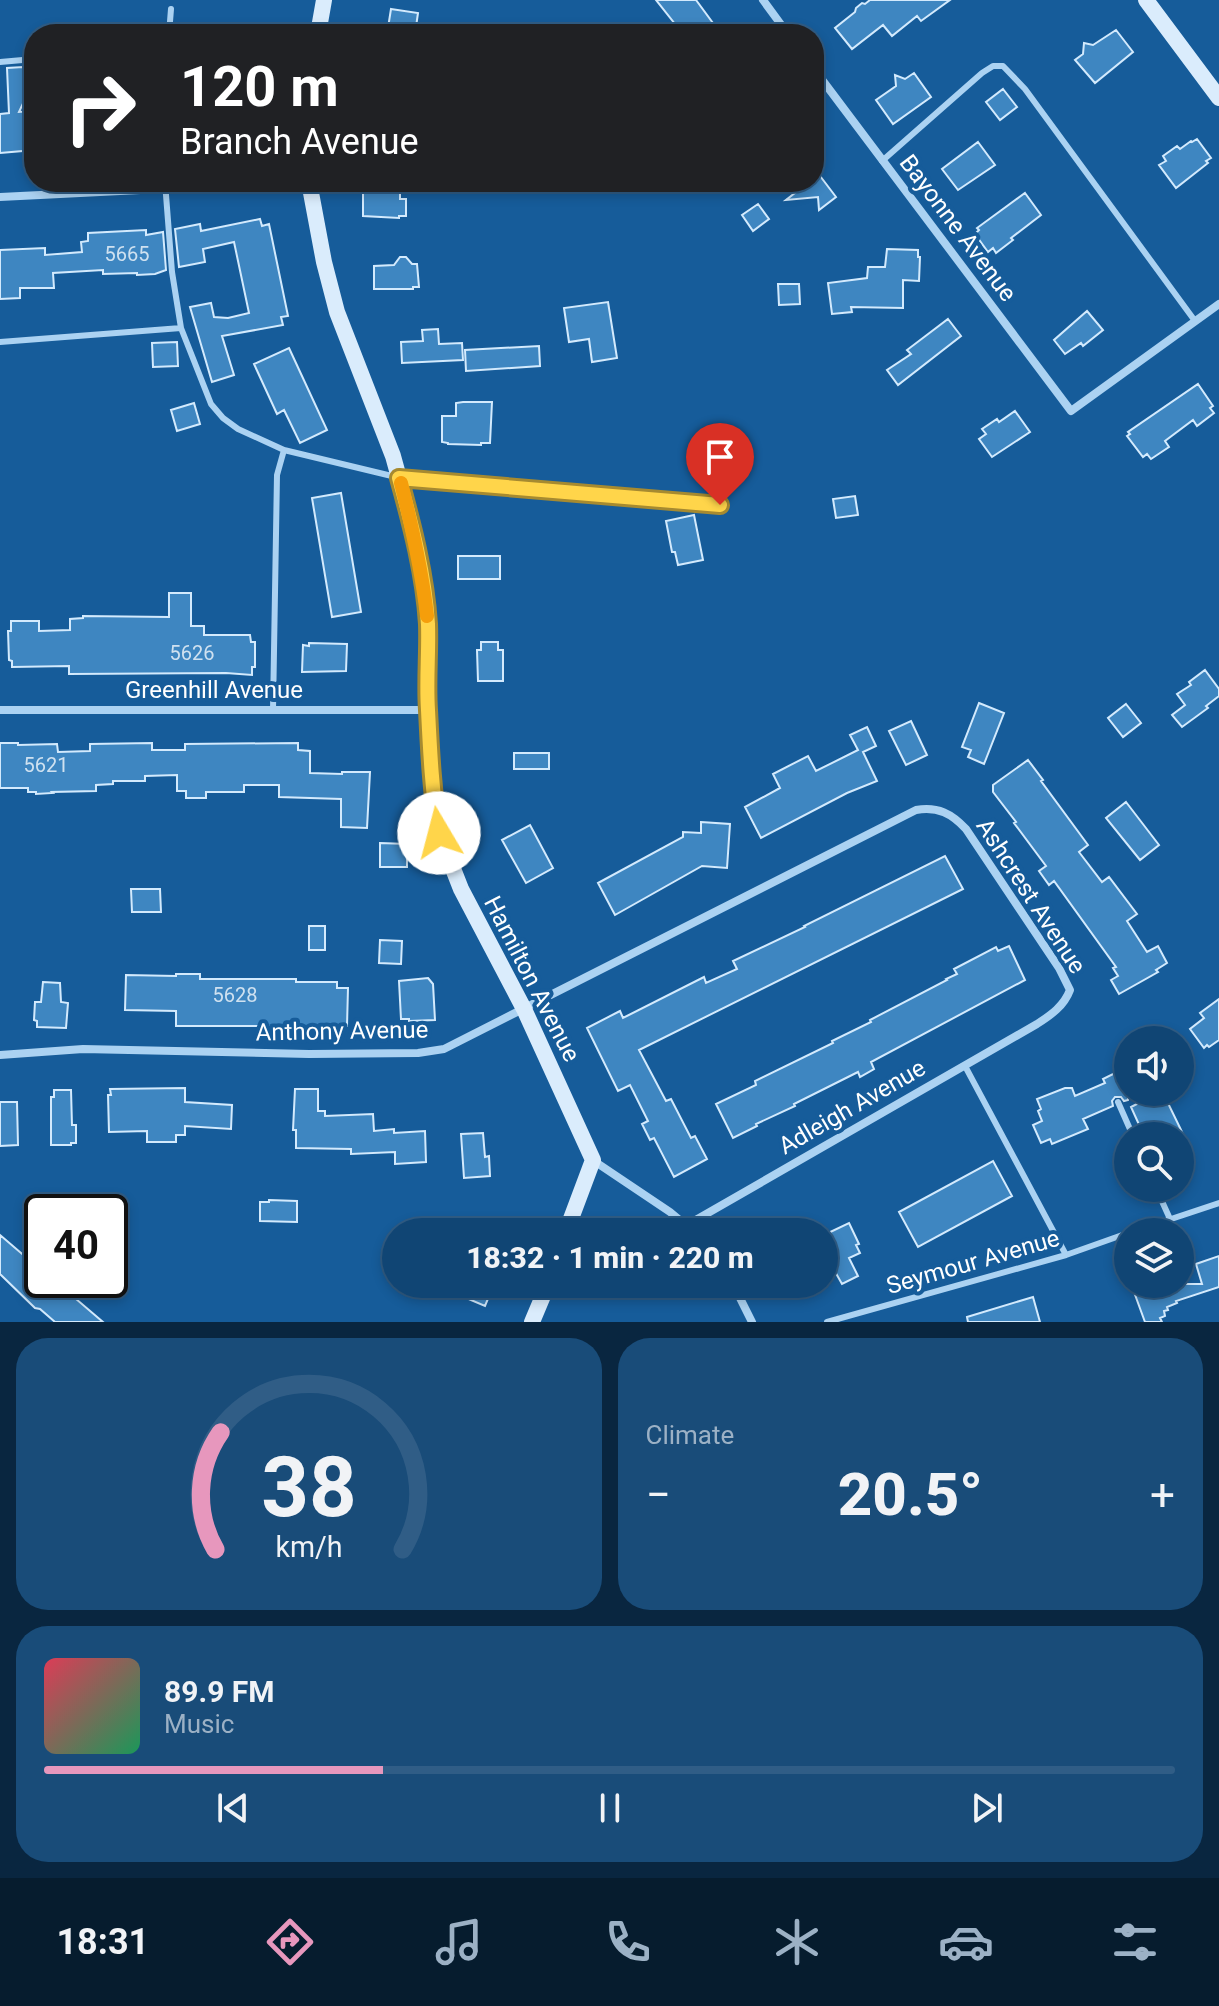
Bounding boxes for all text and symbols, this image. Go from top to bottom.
text: 120 m [180,54,339,120]
icon: right [48,56,152,160]
text: Branch Avenue [180,121,419,163]
street label: Bayonne Avenue [894,149,1022,307]
house number: 5665 [105,242,149,266]
pin [686,423,754,505]
icon: arrive [698,435,742,479]
house number: 5626 [170,641,214,665]
street label: Greenhill Avenue [125,676,303,704]
house number: 5621 [24,753,68,777]
position arrow [397,791,481,875]
street label: Ashcrest Avenue [970,813,1092,979]
street label: Hamilton Avenue [478,892,586,1066]
house number: 5628 [213,983,257,1007]
street label: Anthony Avenue [255,1015,429,1047]
map controls [1114,1026,1194,1298]
button: sound [1114,1026,1194,1106]
street label: Adleigh Avenue [774,1054,930,1160]
button: search [1114,1122,1194,1202]
speed limit sign: 40 [24,1194,128,1298]
button: layers [1114,1218,1194,1298]
street label: Seymour Avenue [883,1224,1063,1300]
text: 18:32 · 1 min · 220 m [466,1240,754,1275]
text: Climate [646,1420,734,1450]
text: 38 [261,1439,356,1536]
text: 20.5° [838,1459,983,1530]
text: − [646,1469,671,1521]
text: + [1150,1469,1175,1521]
text: km/h [275,1530,342,1564]
text: 89.9 FM [164,1674,275,1709]
text: Music [164,1709,234,1739]
icon: previous [211,1786,255,1830]
icon: pause [588,1786,632,1830]
icon: next [965,1786,1009,1830]
icon: directions [262,1914,318,1970]
icon: music [431,1914,487,1970]
icon: phone [600,1914,656,1970]
icon: climate [769,1914,825,1970]
icon: car [938,1914,994,1970]
icon: filters [1107,1914,1163,1970]
text: 18:31 [56,1921,149,1963]

